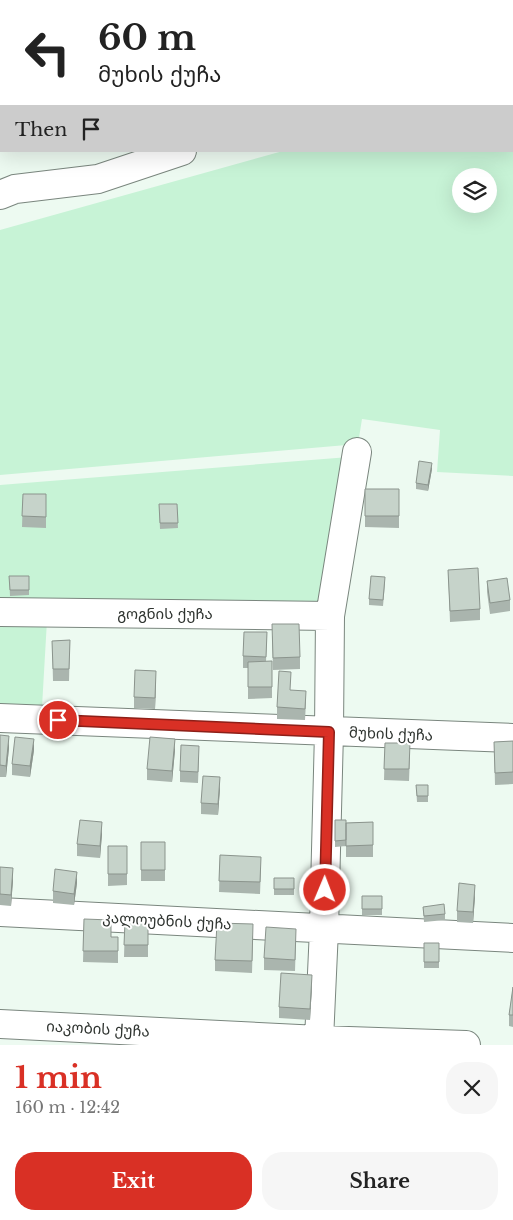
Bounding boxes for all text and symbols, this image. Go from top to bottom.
text: 60 m [98,16,196,59]
icon: left [15,20,80,85]
text: მუხის ქუჩა [98,61,221,88]
icon: arrive [77,115,105,143]
text: Then [15,118,67,141]
map controls [452,168,497,213]
button: layers [452,168,497,213]
street label: გოგნის ქუჩა [117,604,213,623]
pin [37,699,79,741]
icon: arrive [44,706,72,734]
street label: მუხის ქუჩა [349,723,433,744]
position arrow [298,863,350,915]
street label: კალოუბნის ქუჩა [102,908,232,933]
street label: იაკობის ქუჩა [46,1016,150,1041]
text: 1 min [15,1059,102,1096]
button: close [446,1062,498,1114]
text: 160 m · 12:42 [15,1097,120,1117]
button: Exit [15,1152,252,1210]
button: Share [262,1152,498,1210]

